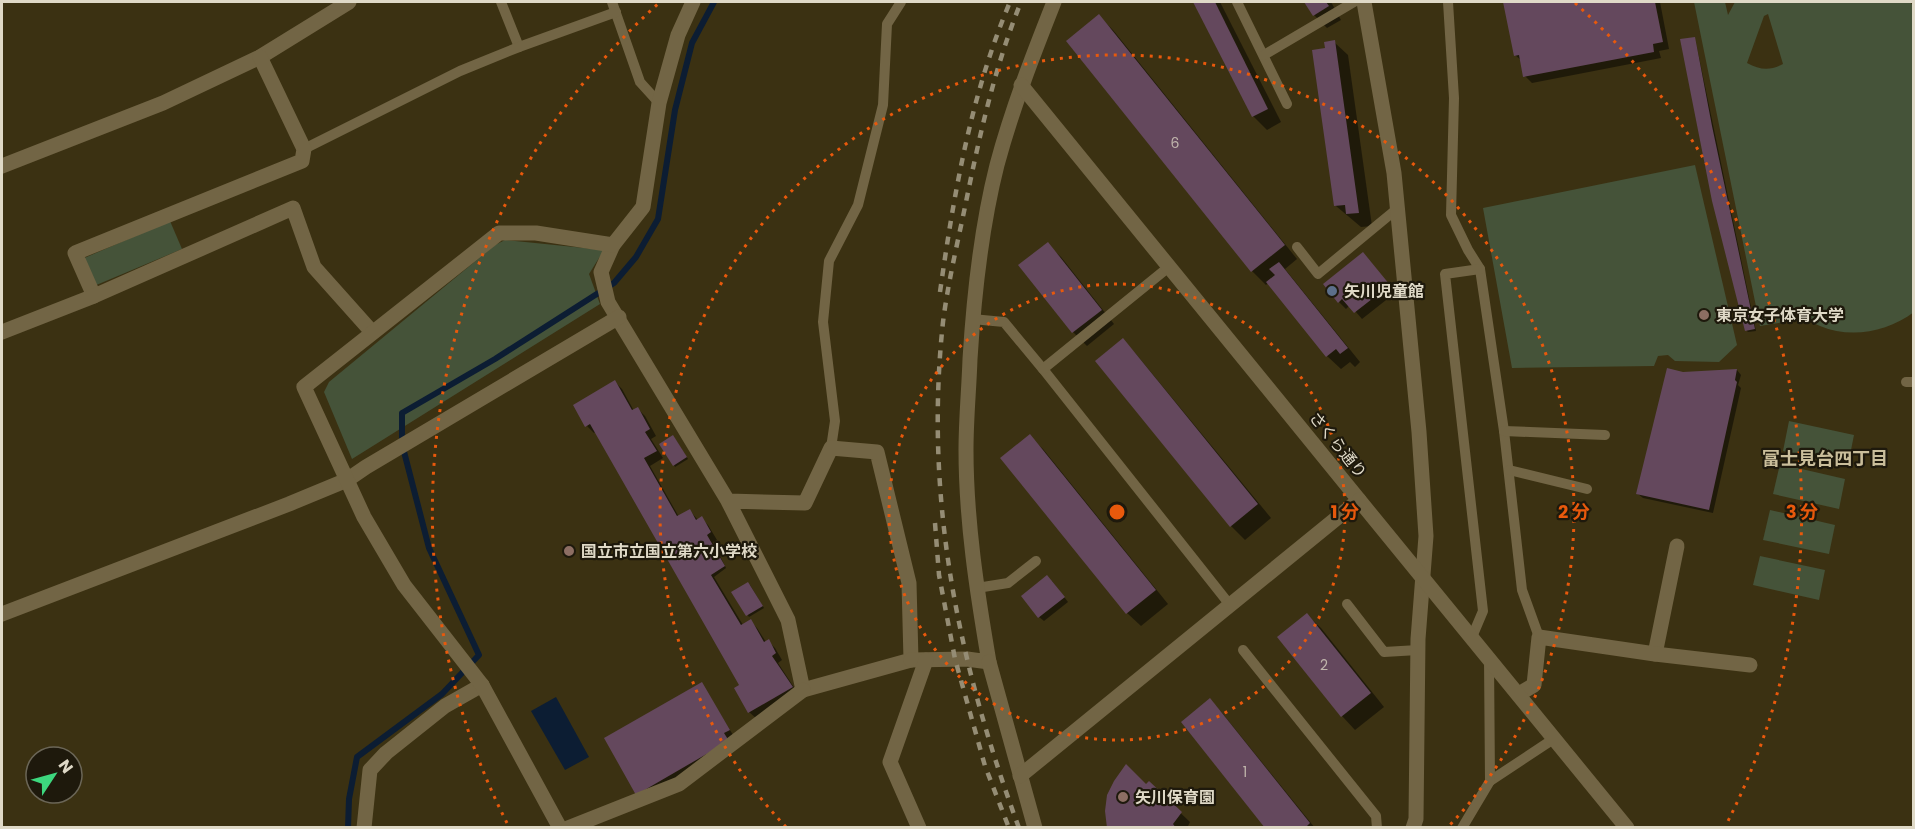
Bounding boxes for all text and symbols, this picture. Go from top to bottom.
house number: 6 [1171,133,1180,153]
place label: 矢川児童館 [1344,280,1424,303]
marker: 矢川児童館 [1325,284,1339,298]
place label: 東京女子体育大学 [1716,304,1844,327]
marker: 東京女子体育大学 [1697,308,1711,322]
street label: さくら通り [1304,407,1372,483]
district label: 富士見台四丁目 [1762,446,1888,471]
text: 1 分 [1331,499,1359,524]
text: 2 分 [1558,499,1590,524]
text: 3 分 [1786,499,1818,524]
centre of rings [1107,502,1127,522]
place label: 国立市立国立第六小学校 [581,540,757,563]
marker: 国立市立国立第六小学校 [562,544,576,558]
house number: 2 [1320,655,1328,675]
north arrow [24,745,84,805]
text: N [53,755,79,778]
house number: 1 [1243,762,1247,782]
place label: 矢川保育園 [1135,786,1215,809]
marker: 矢川保育園 [1116,790,1130,804]

